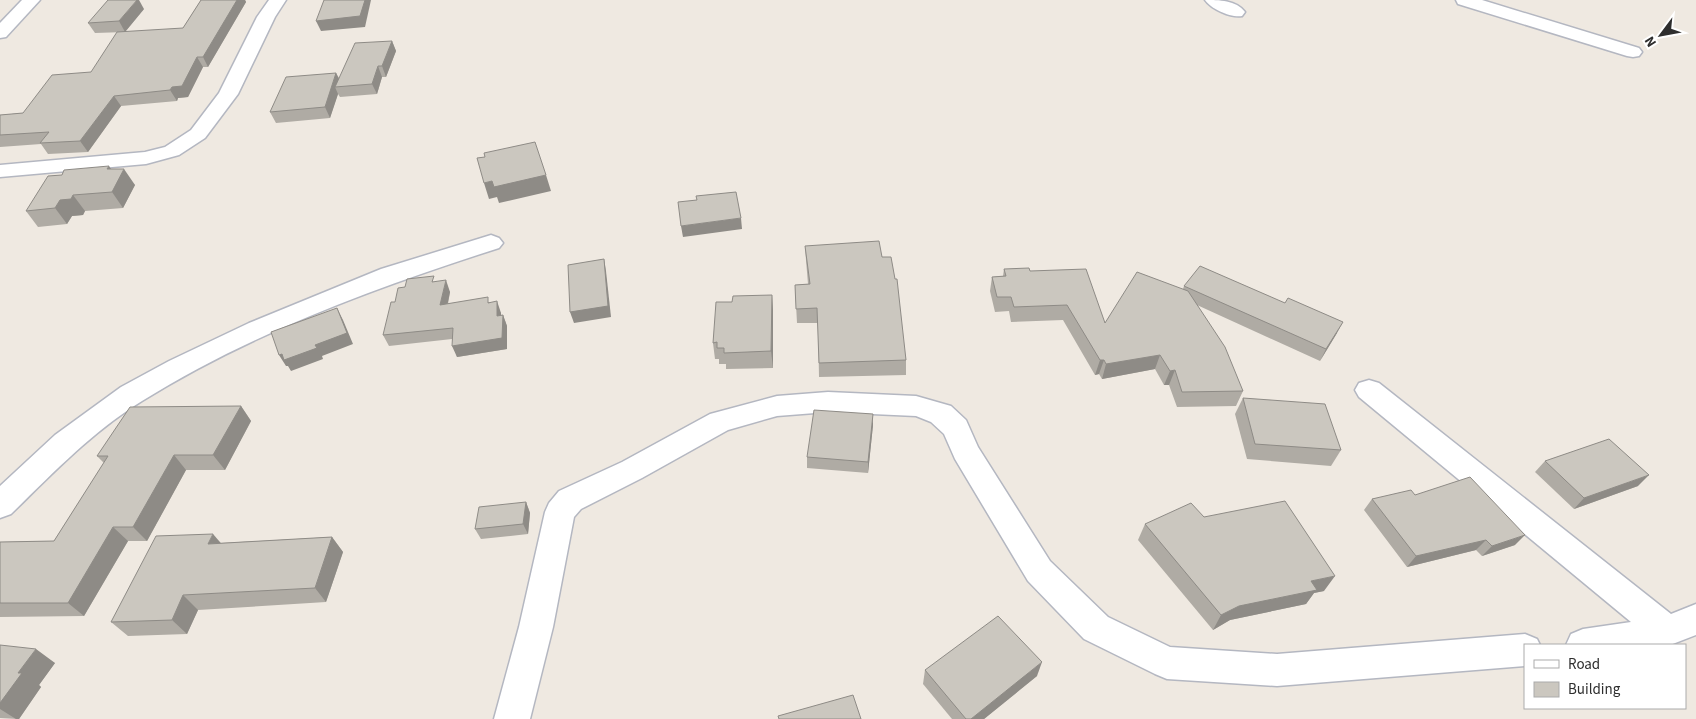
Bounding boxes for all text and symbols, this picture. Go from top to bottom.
north arrow [1636,10,1686,60]
text: N [1640,32,1662,51]
legend [1524,644,1686,709]
text: Road [1568,654,1600,675]
text: Building [1568,679,1621,700]

